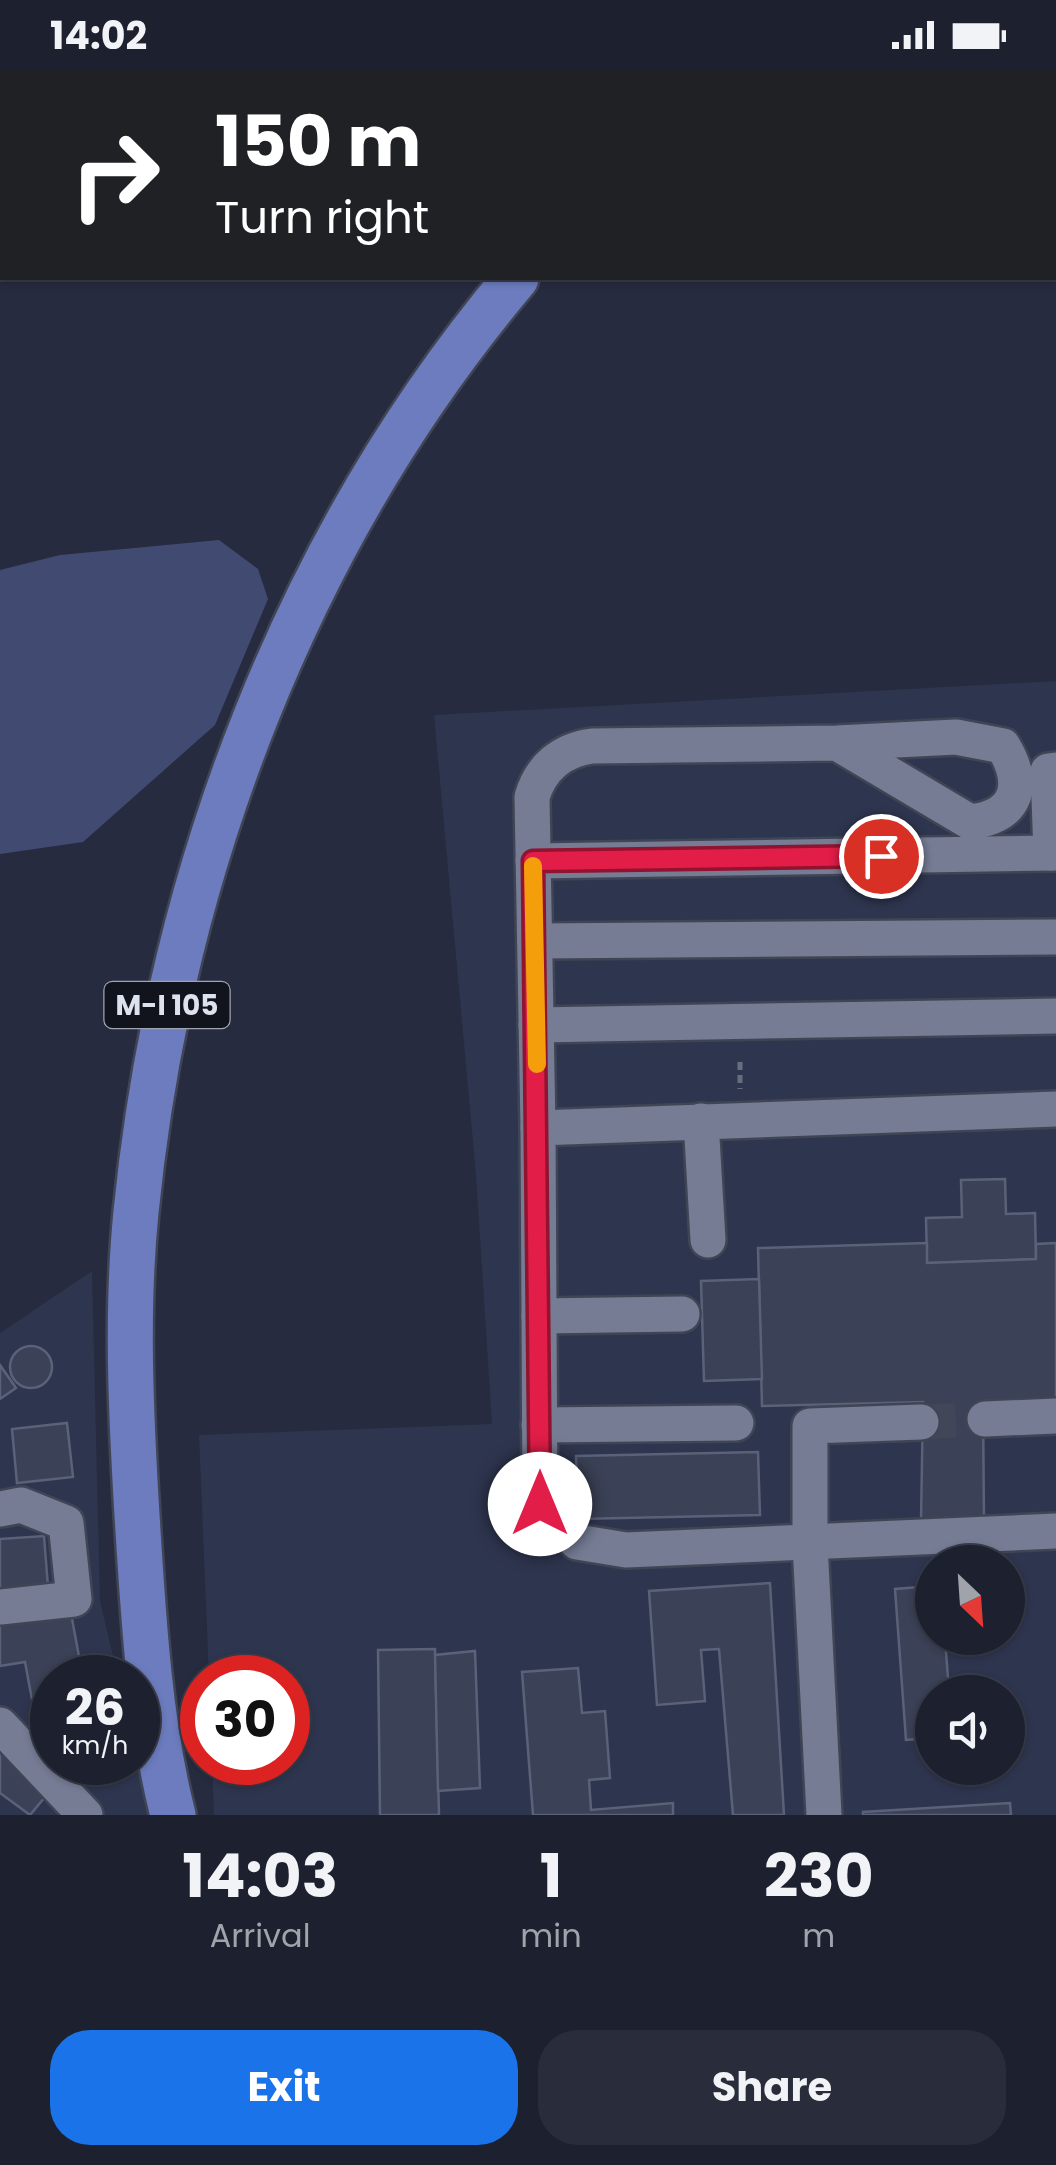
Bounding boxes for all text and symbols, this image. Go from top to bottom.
text: 14:02 [50,9,147,62]
text: 150 m [215,92,421,191]
icon: right [50,110,180,240]
text: Turn right [215,186,429,249]
pin [839,814,924,899]
icon: arrive [854,829,909,884]
road number: M-I 105 [104,982,230,1028]
position arrow [488,1452,592,1556]
north arrow [915,1545,1025,1655]
map controls [915,1545,1025,1785]
speed limit sign: 30 [180,1655,310,1785]
text: 26 [65,1672,125,1743]
button: sound [915,1675,1025,1785]
text: km/h [62,1728,128,1763]
text: 14:03 [182,1834,338,1918]
text: 1 [540,1834,562,1918]
text: 230 [764,1834,874,1918]
text: Arrival [210,1913,311,1958]
text: min [520,1913,582,1958]
text: m [802,1913,835,1958]
button: Exit [50,2030,518,2145]
button: Share [538,2030,1006,2145]

